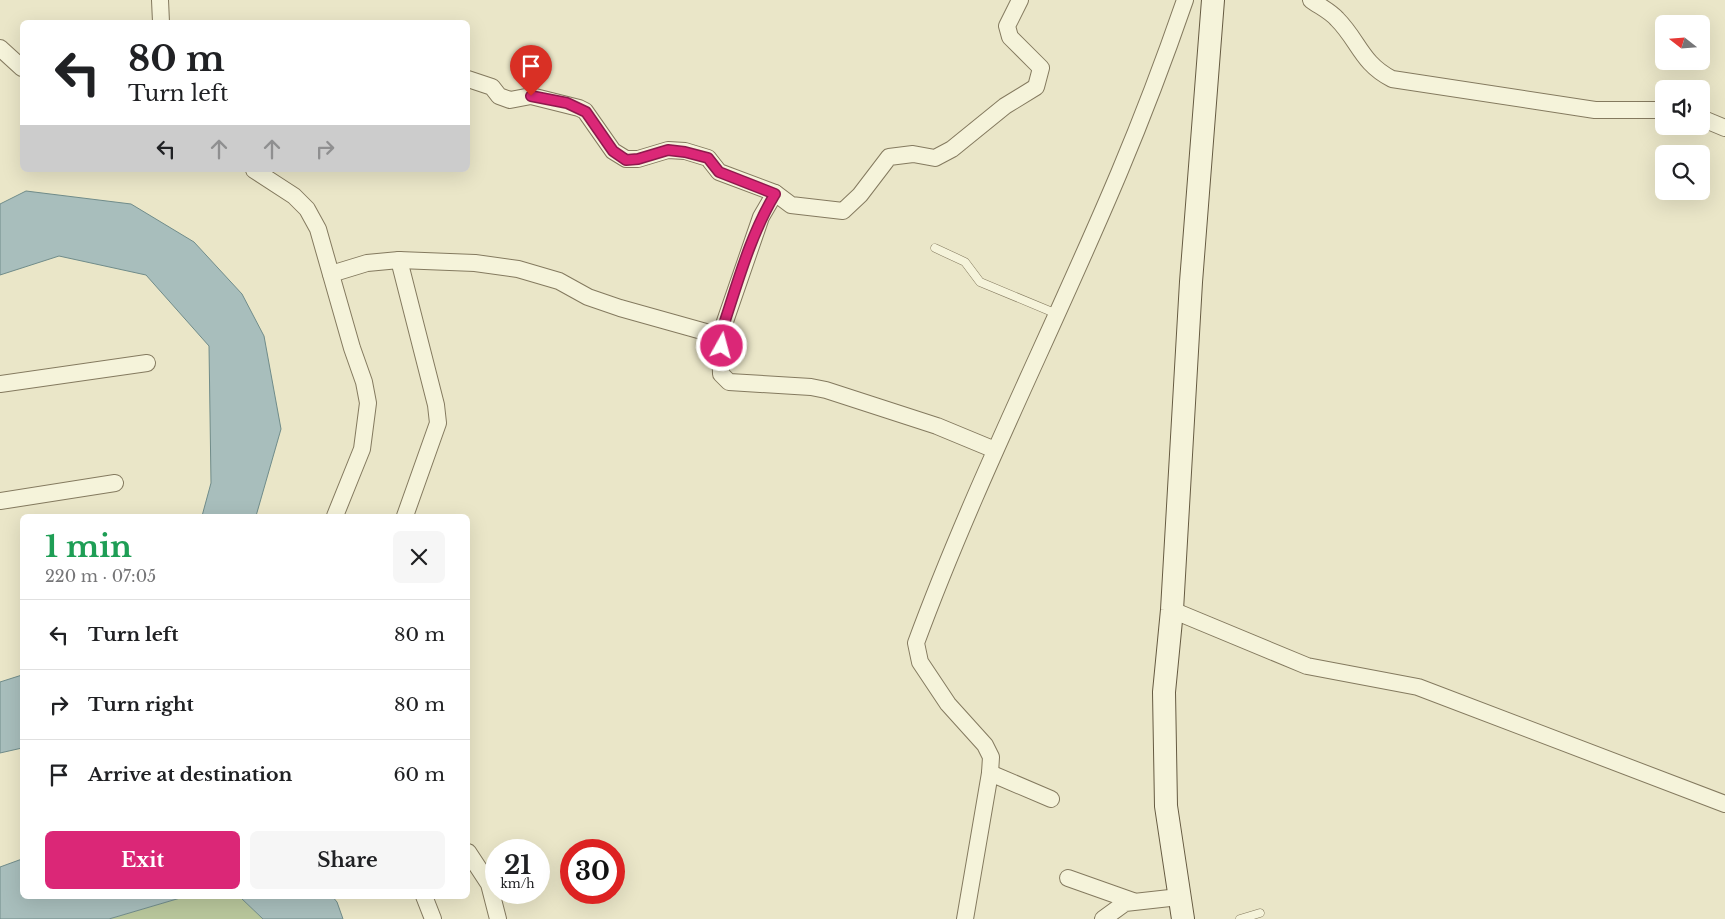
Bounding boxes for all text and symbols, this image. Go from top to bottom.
north arrow [1655,15,1710,70]
map controls [1655,15,1710,200]
text: 80 m [128,37,225,80]
icon: left [45,40,110,105]
pin [510,45,552,96]
icon: arrive [517,52,545,80]
text: Turn left [128,80,228,107]
button: sound [1655,80,1710,135]
icon: left [152,135,180,163]
icon: ahead [205,135,233,163]
icon: ahead [258,135,286,163]
icon: right [311,135,339,163]
button: search [1655,145,1710,200]
position arrow [695,319,747,371]
text: 1 min [45,528,132,565]
button: close [393,531,445,583]
text: 220 m · 07:05 [45,566,156,586]
icon: left [45,621,73,649]
text: Turn left [88,623,179,646]
text: 80 m [394,623,445,646]
icon: right [45,691,73,719]
text: Turn right [88,693,194,716]
text: 80 m [394,693,445,716]
icon: arrive [45,761,73,789]
text: Arrive at destination [88,763,292,786]
text: 60 m [393,763,445,786]
button: Exit [45,831,240,889]
button: Share [250,831,445,889]
speed limit sign: 30 [560,839,625,904]
text: 21 [504,850,531,881]
text: km/h [500,876,535,891]

